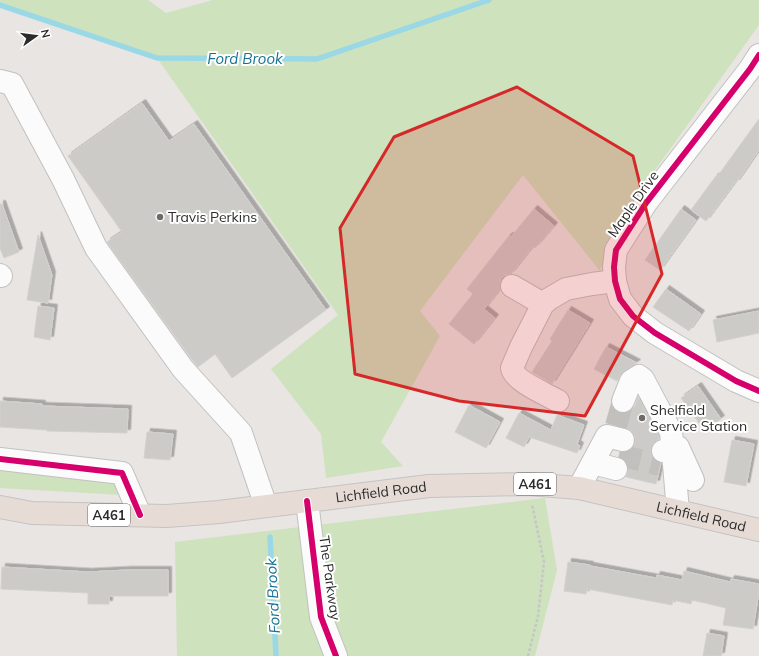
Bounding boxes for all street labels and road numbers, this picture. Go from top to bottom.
street label: Maple Drive [603,167,663,241]
road number: A461 [514,473,556,495]
street label: Lichfield Road [334,477,428,506]
street label: Lichfield Road [655,497,748,536]
road number: A461 [88,504,130,526]
street label: The Parkway [315,535,345,622]

